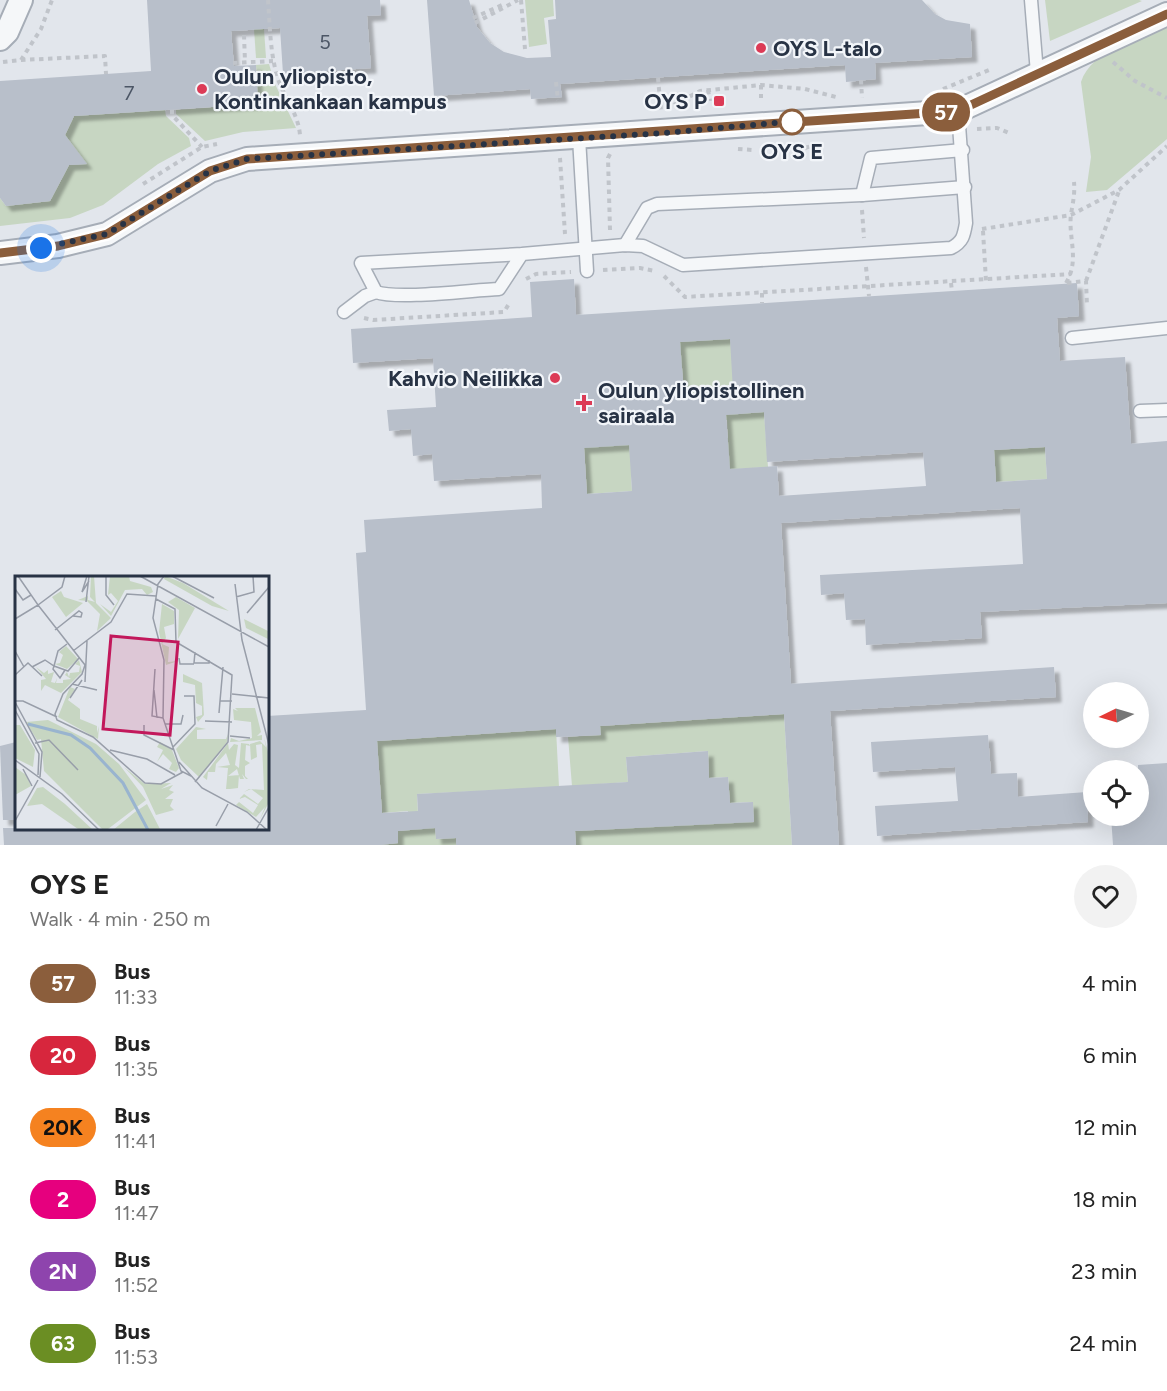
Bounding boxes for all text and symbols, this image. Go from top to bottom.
house number: 5 [319,30,331,54]
place label: OYS L-talo [773,35,882,62]
marker: OYS L-talo [754,41,768,55]
place label: Oulun yliopisto, Kontinkankaan kampus [214,63,446,115]
house number: 7 [124,81,135,105]
marker: Oulun yliopisto, Kontinkankaan kampus [195,82,209,96]
place label: OYS P [644,88,707,115]
line badge: 57 [919,92,973,132]
marker: OYS P [712,94,726,108]
text: 57 [934,100,958,125]
marker: OYS E [779,109,805,135]
place label: OYS E [761,138,823,165]
your location [26,233,56,263]
place label: Kahvio Neilikka [388,365,543,392]
marker: Kahvio Neilikka [548,371,562,385]
place label: Oulun yliopistollinen sairaala [598,377,805,429]
marker: Oulun yliopistollinen sairaala [575,394,593,412]
inset map [15,576,268,830]
north arrow [1083,682,1149,748]
map controls [1083,682,1149,826]
button: locate [1083,760,1149,826]
button: heart [1074,865,1137,928]
text: OYS E [30,867,110,901]
text: Walk · 4 min · 250 m [30,907,210,931]
text: Bus [114,958,150,985]
text: 4 min [1082,970,1137,997]
text: 57 [51,971,75,996]
text: 11:33 [114,985,157,1009]
text: Bus [114,1030,150,1057]
text: 6 min [1083,1042,1137,1069]
text: 20 [50,1043,76,1068]
text: 11:35 [114,1057,158,1081]
text: Bus [114,1102,150,1129]
text: 12 min [1074,1114,1137,1141]
text: 20K [43,1115,83,1140]
text: 11:41 [114,1129,156,1153]
text: Bus [114,1174,150,1201]
text: 18 min [1073,1186,1137,1213]
text: 2 [57,1187,69,1212]
text: 11:47 [114,1201,159,1225]
text: Bus [114,1246,150,1273]
text: 23 min [1071,1258,1137,1285]
text: 2N [49,1259,77,1284]
text: 11:52 [114,1273,158,1297]
text: Bus [114,1318,150,1345]
text: 24 min [1070,1330,1137,1357]
text: 63 [51,1331,75,1356]
text: 11:53 [114,1345,158,1369]

